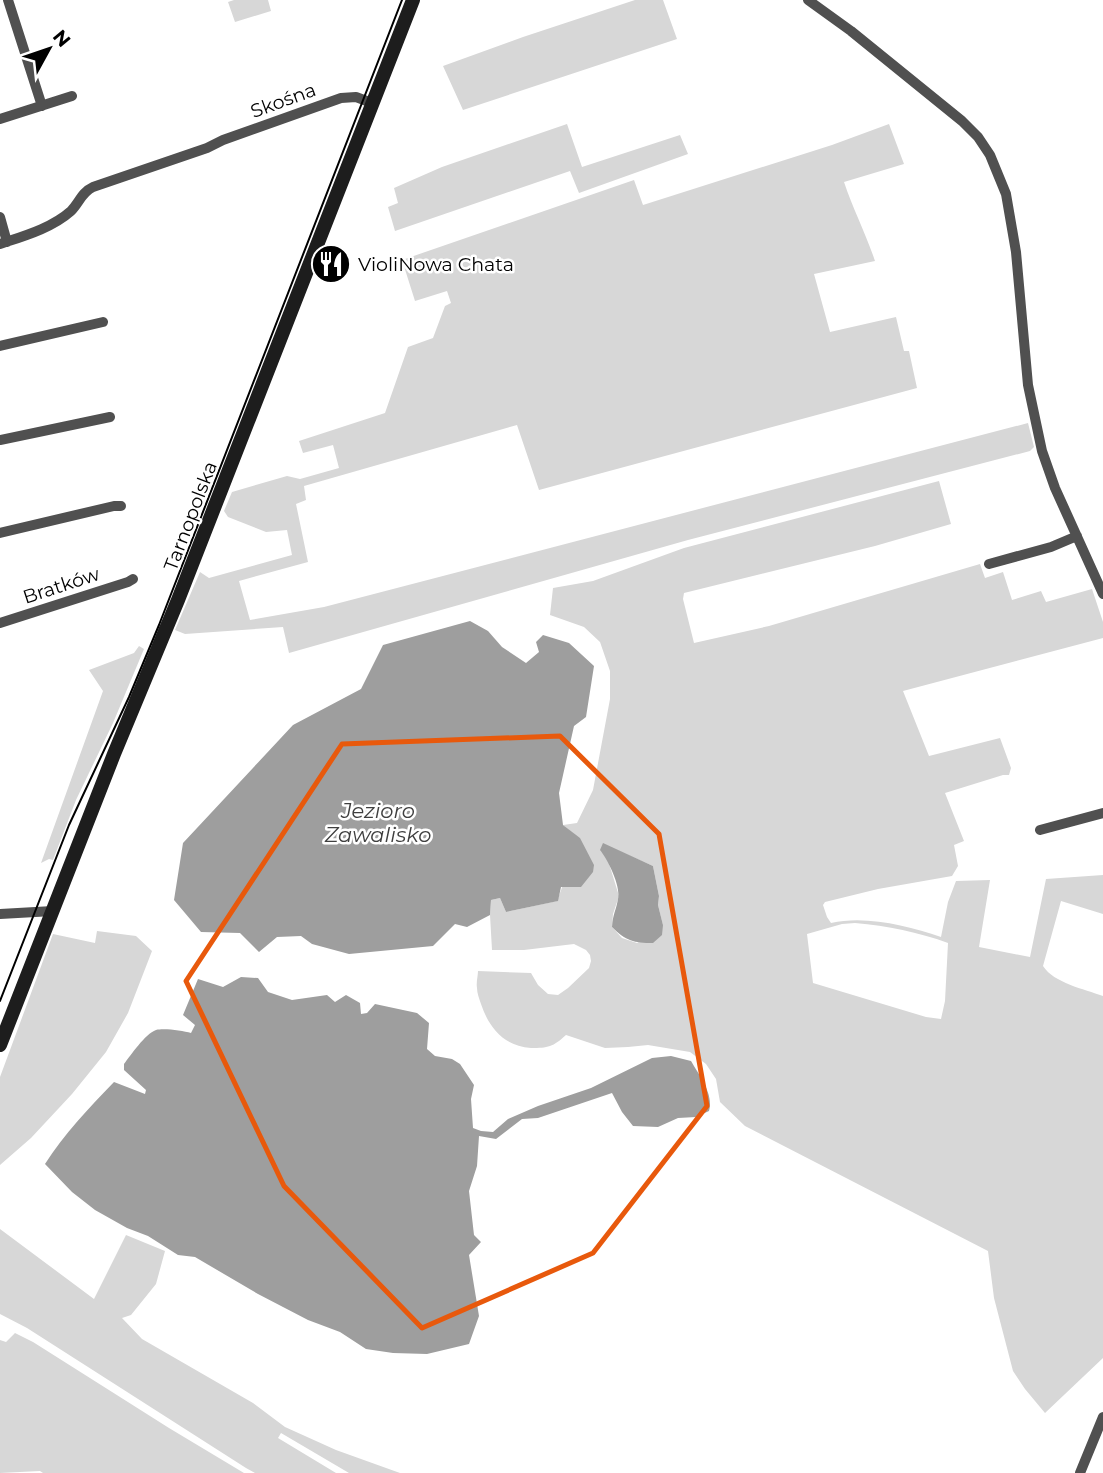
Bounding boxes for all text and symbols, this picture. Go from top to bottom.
north arrow [14,14,84,84]
text: N [48,25,75,52]
street label: Skośna [247,78,319,123]
restaurant icon: VioliNowa Chata [310,243,352,285]
place label: VioliNowa Chata [358,253,514,276]
street label: Tarnopolska [159,458,222,574]
street label: Bratków [20,562,103,609]
water label: Jezioro Zawalisko [324,798,431,847]

